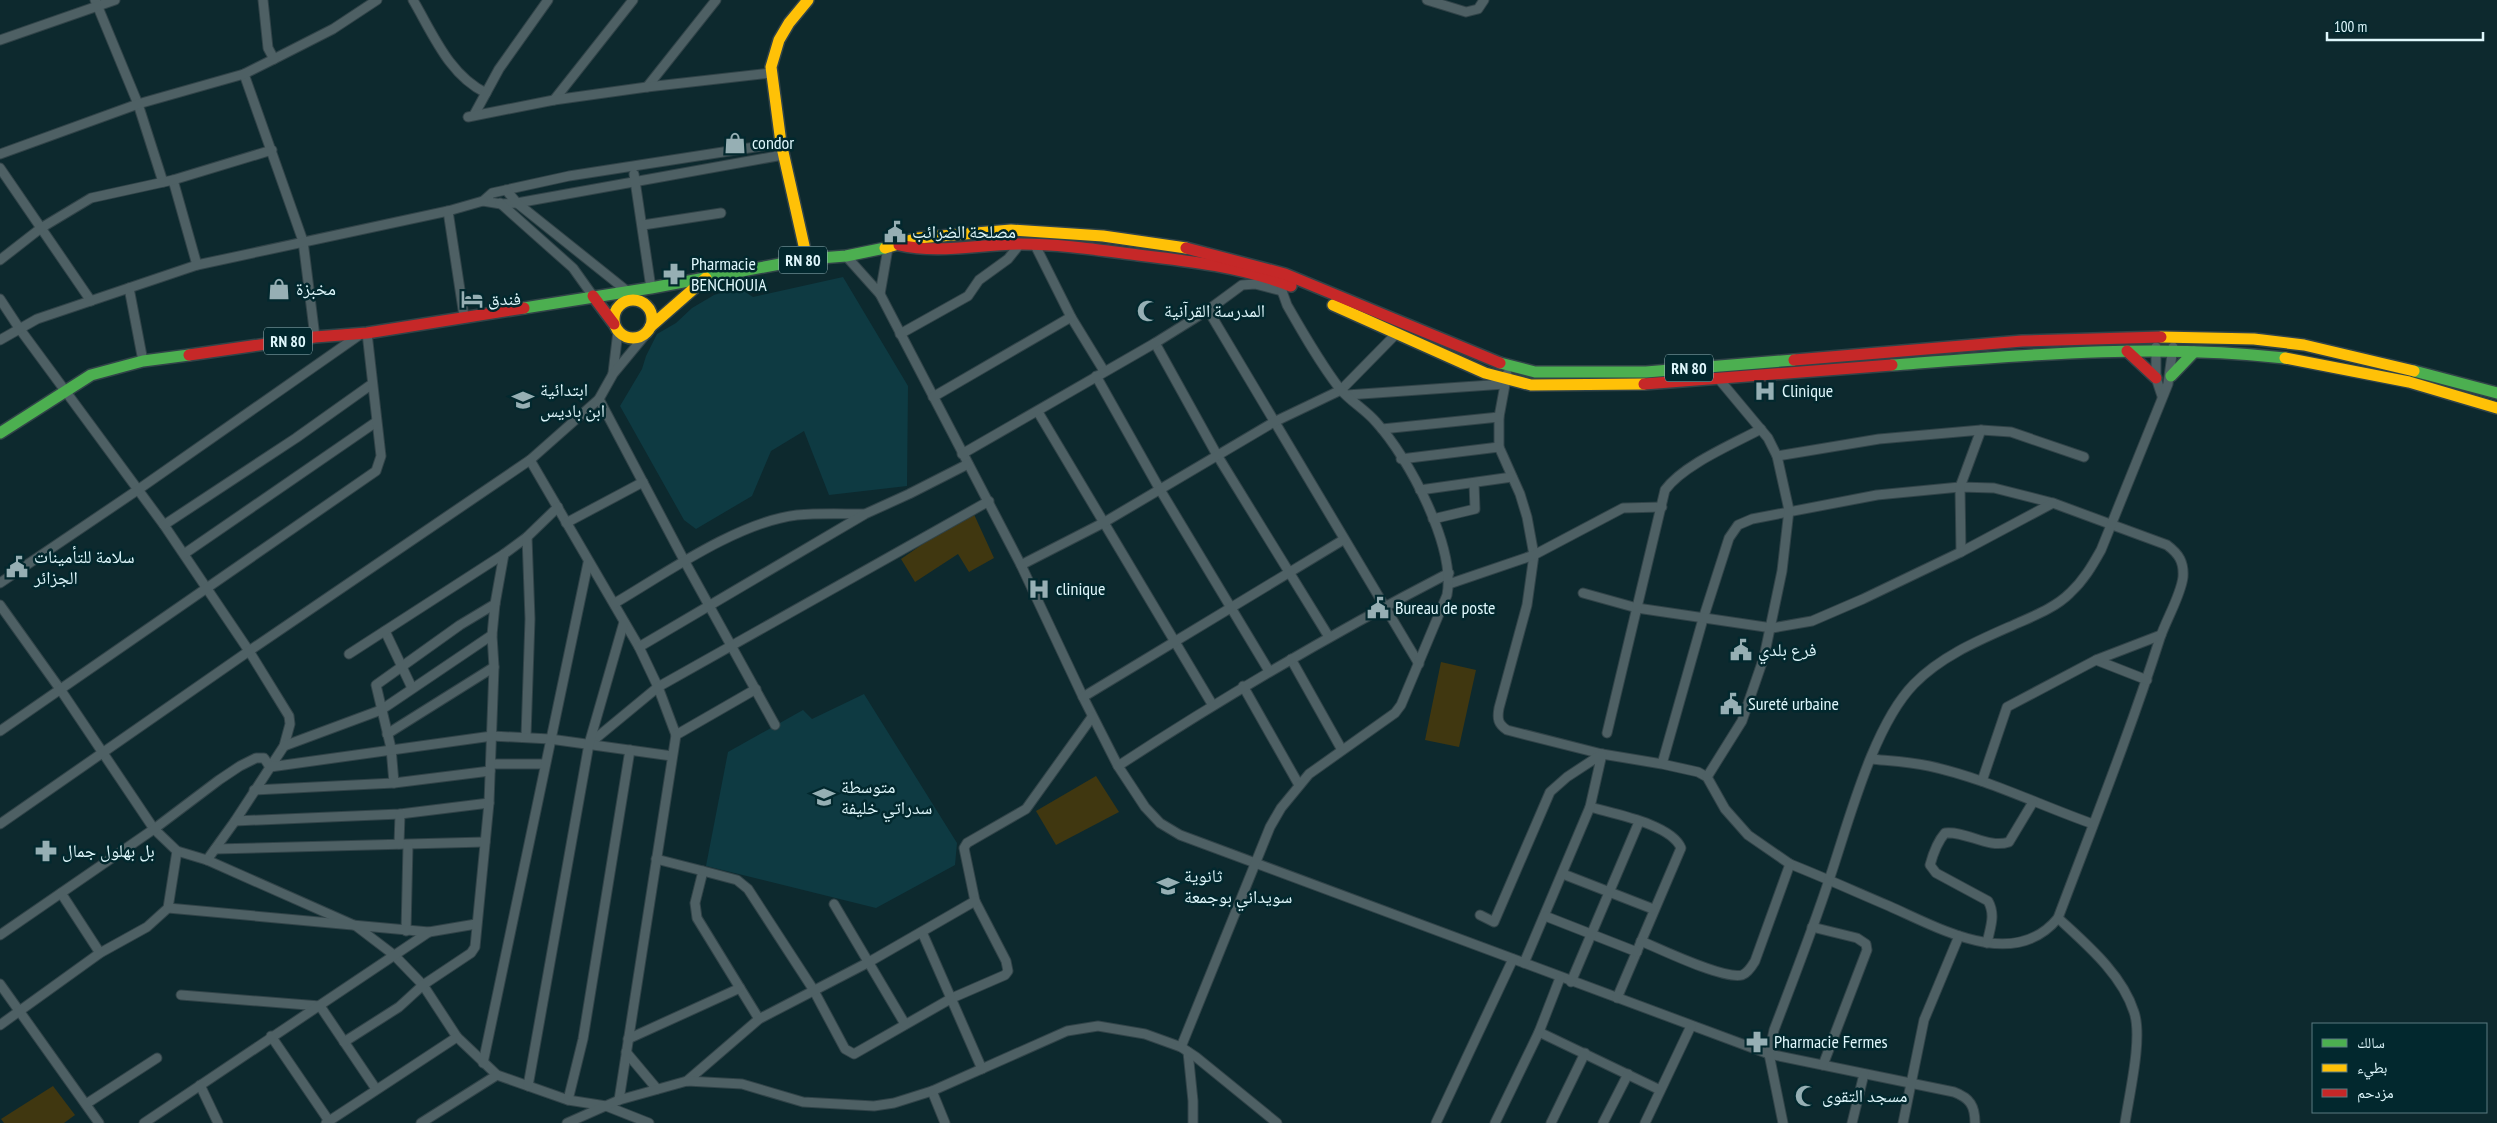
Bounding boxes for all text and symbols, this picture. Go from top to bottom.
scale bar [2327,10,2483,42]
text: 100 m [2334,17,2367,36]
shop icon: condor [722,130,748,156]
place label: condor [752,131,794,154]
public building icon: مصلحة الضرائب [882,219,908,245]
place label: مصلحة الضرائب [912,220,1016,243]
road number: RN 80 [779,246,827,274]
place label: Pharmacie BENCHOUIA [691,252,767,296]
pharmacy icon: Pharmacie BENCHOUIA [661,261,687,287]
shop icon: مخبزة [266,276,292,302]
place label: مخبزة [296,277,336,300]
hotel icon: فندق [459,286,485,312]
place label: فندق [488,287,521,310]
mosque icon: المدرسة القرآنية [1135,298,1161,324]
place label: المدرسة القرآنية [1164,299,1265,322]
road number: RN 80 [264,328,312,354]
road number: RN 80 [1665,354,1713,382]
place label: ابتدائية ابن باديس [540,378,605,422]
hospital icon: Clinique [1752,378,1778,404]
place label: Clinique [1782,379,1833,402]
school or university icon: ابتدائية ابن باديس [510,387,536,413]
place label: سلامة للتأمينات الجزائر [33,545,135,589]
public building icon: سلامة للتأمينات الجزائر [4,554,30,580]
hospital icon: clinique [1026,576,1052,602]
place label: clinique [1056,577,1105,600]
public building icon: Bureau de poste [1365,595,1391,621]
place label: Bureau de poste [1395,596,1495,619]
public building icon: فرع بلدي [1728,637,1754,663]
place label: فرع بلدي [1758,638,1817,665]
public building icon: Sureté urbaine [1718,691,1744,717]
place label: Sureté urbaine [1748,692,1839,715]
place label: متوسطة سدراتي خليفة [841,775,932,823]
school or university icon: متوسطة سدراتي خليفة [811,784,837,810]
pharmacy icon: بل بهلول جمال [33,838,59,864]
place label: بل بهلول جمال [62,839,155,862]
place label: ثانوية سويداني بوجمعة [1184,864,1292,912]
school or university icon: ثانوية سويداني بوجمعة [1155,873,1181,899]
legend [2312,1023,2487,1113]
pharmacy icon: Pharmacie Fermes [1744,1029,1770,1055]
place label: Pharmacie Fermes [1774,1030,1888,1053]
text: سالك [2357,1033,2385,1052]
text: بطيء [2357,1058,2387,1080]
mosque icon: مسجد التقوى [1793,1083,1819,1109]
text: مزدحم [2357,1083,2394,1103]
place label: مسجد التقوى [1822,1084,1908,1107]

